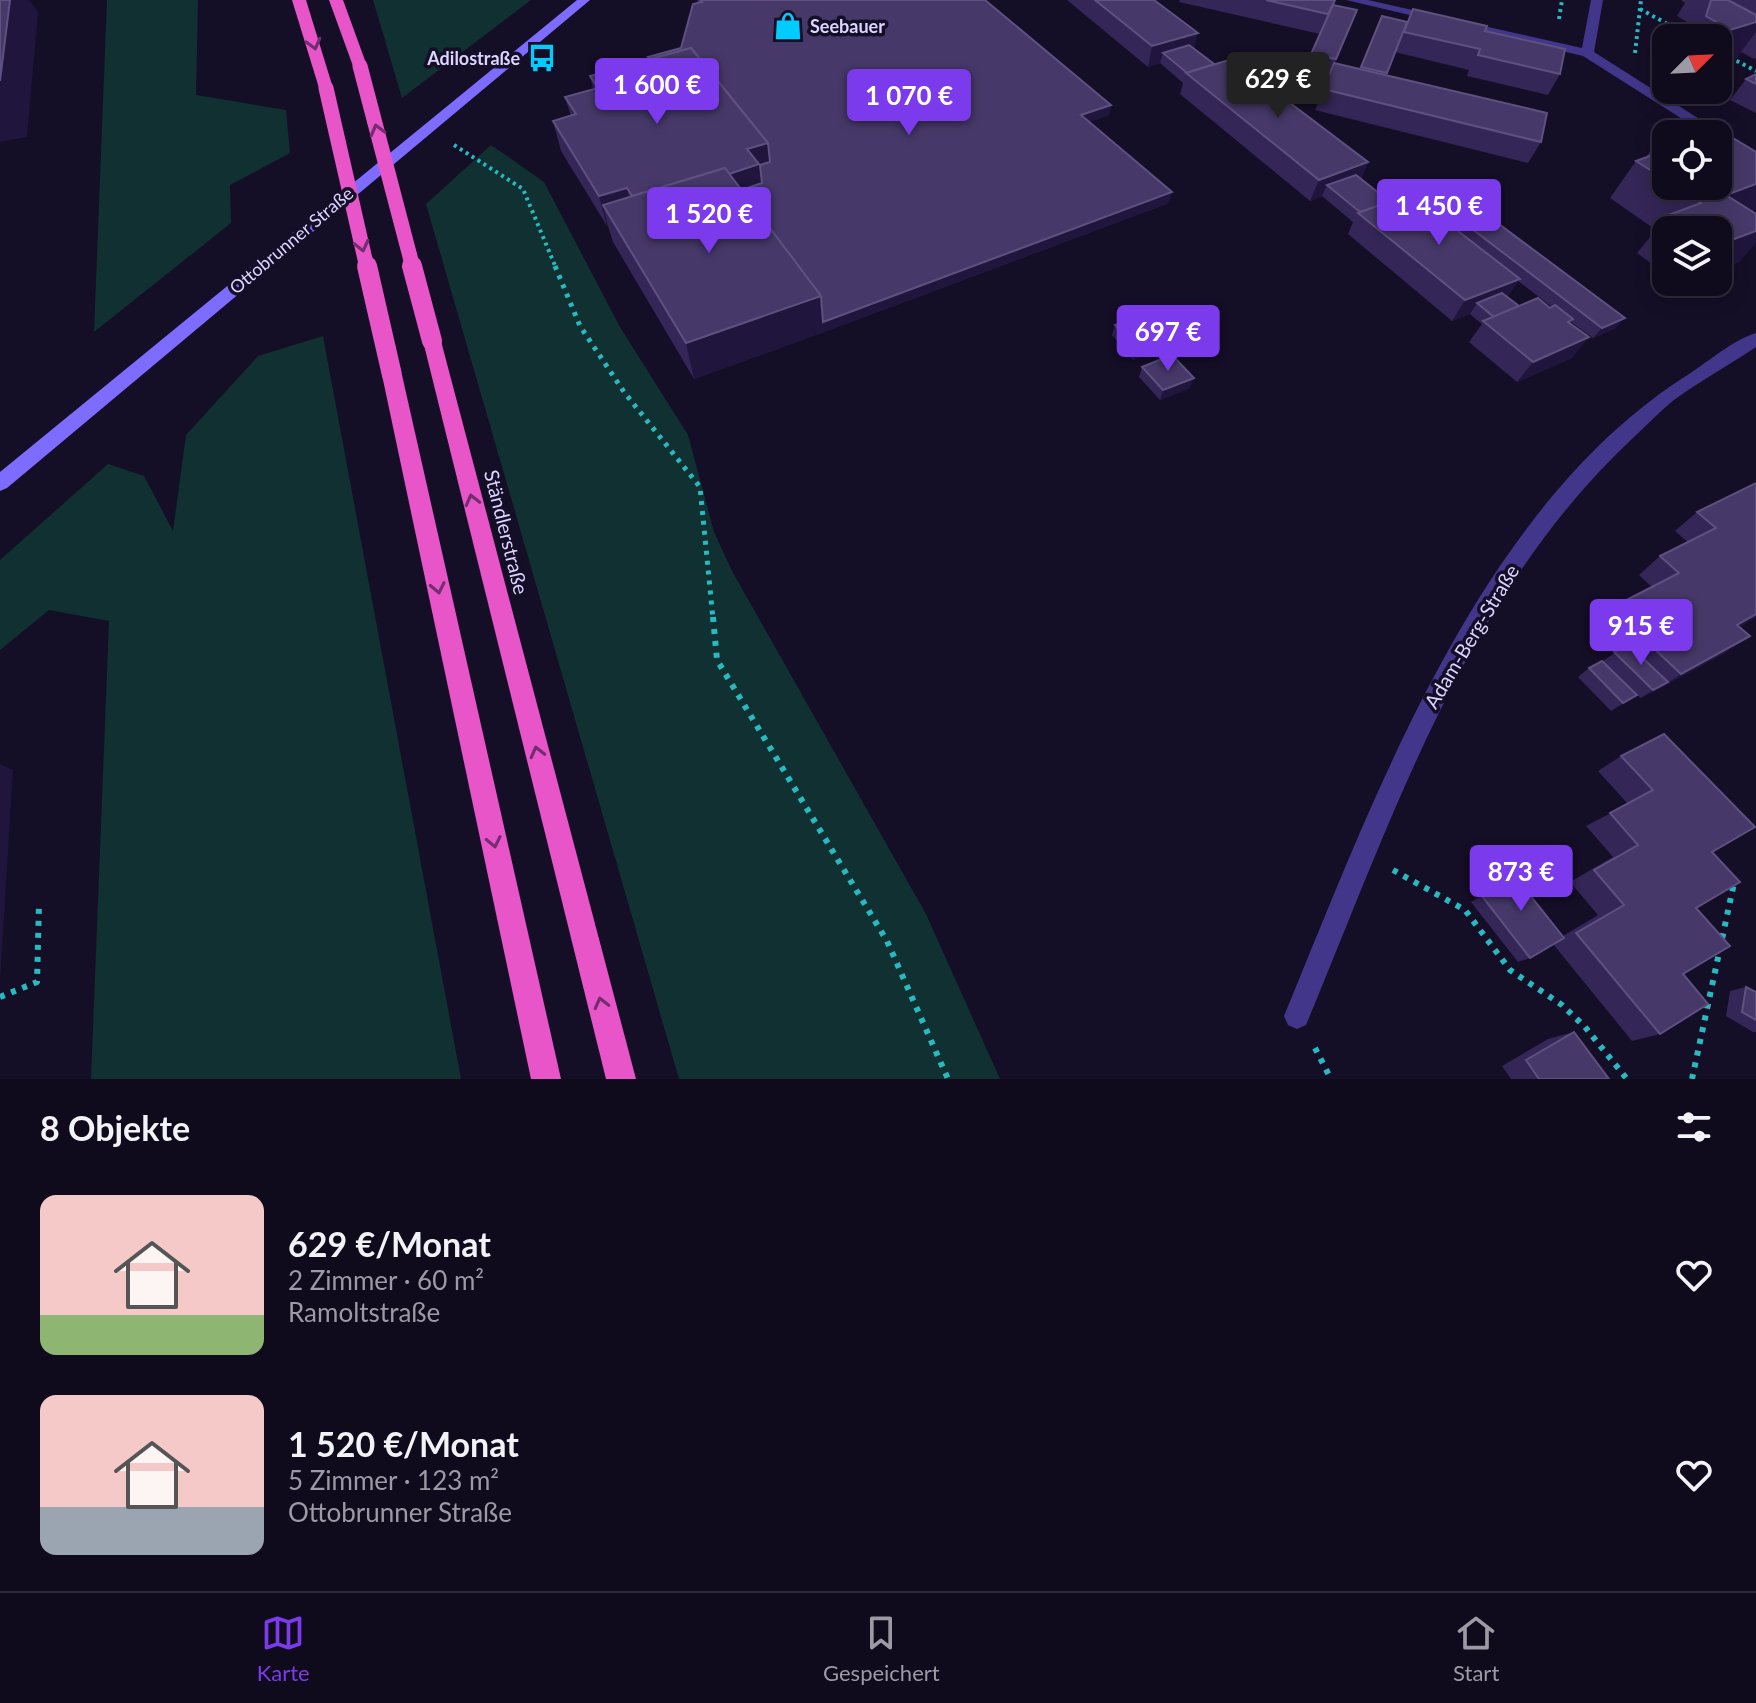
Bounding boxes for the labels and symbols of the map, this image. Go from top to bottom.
shop icon: Seebauer [773,11,803,41]
place label: Seebauer [810,15,885,37]
north arrow [1652,24,1732,104]
one-way arrow [304,36,321,50]
bus stop icon: Adilostraße [527,43,557,73]
place label: Adilostraße [426,47,520,69]
pin: 629 € [1222,52,1334,120]
pin: 1 600 € [583,58,731,126]
pin: 1 070 € [835,69,983,137]
one-way arrow [369,123,386,137]
pin: 1 450 € [1365,179,1513,247]
street label: Ottobrunner Straße [225,182,357,298]
pin: 1 520 € [635,187,783,255]
one-way arrow [353,239,370,253]
pin: 697 € [1112,305,1224,373]
street label: Ständlerstraße [480,467,534,597]
one-way arrow [465,493,482,507]
street label: Adam-Berg-Straße [1419,560,1523,712]
one-way arrow [429,580,446,594]
pin: 915 € [1585,599,1697,667]
one-way arrow [529,745,546,759]
one-way arrow [485,834,502,848]
pin: 873 € [1465,845,1577,913]
one-way arrow [594,997,611,1011]

